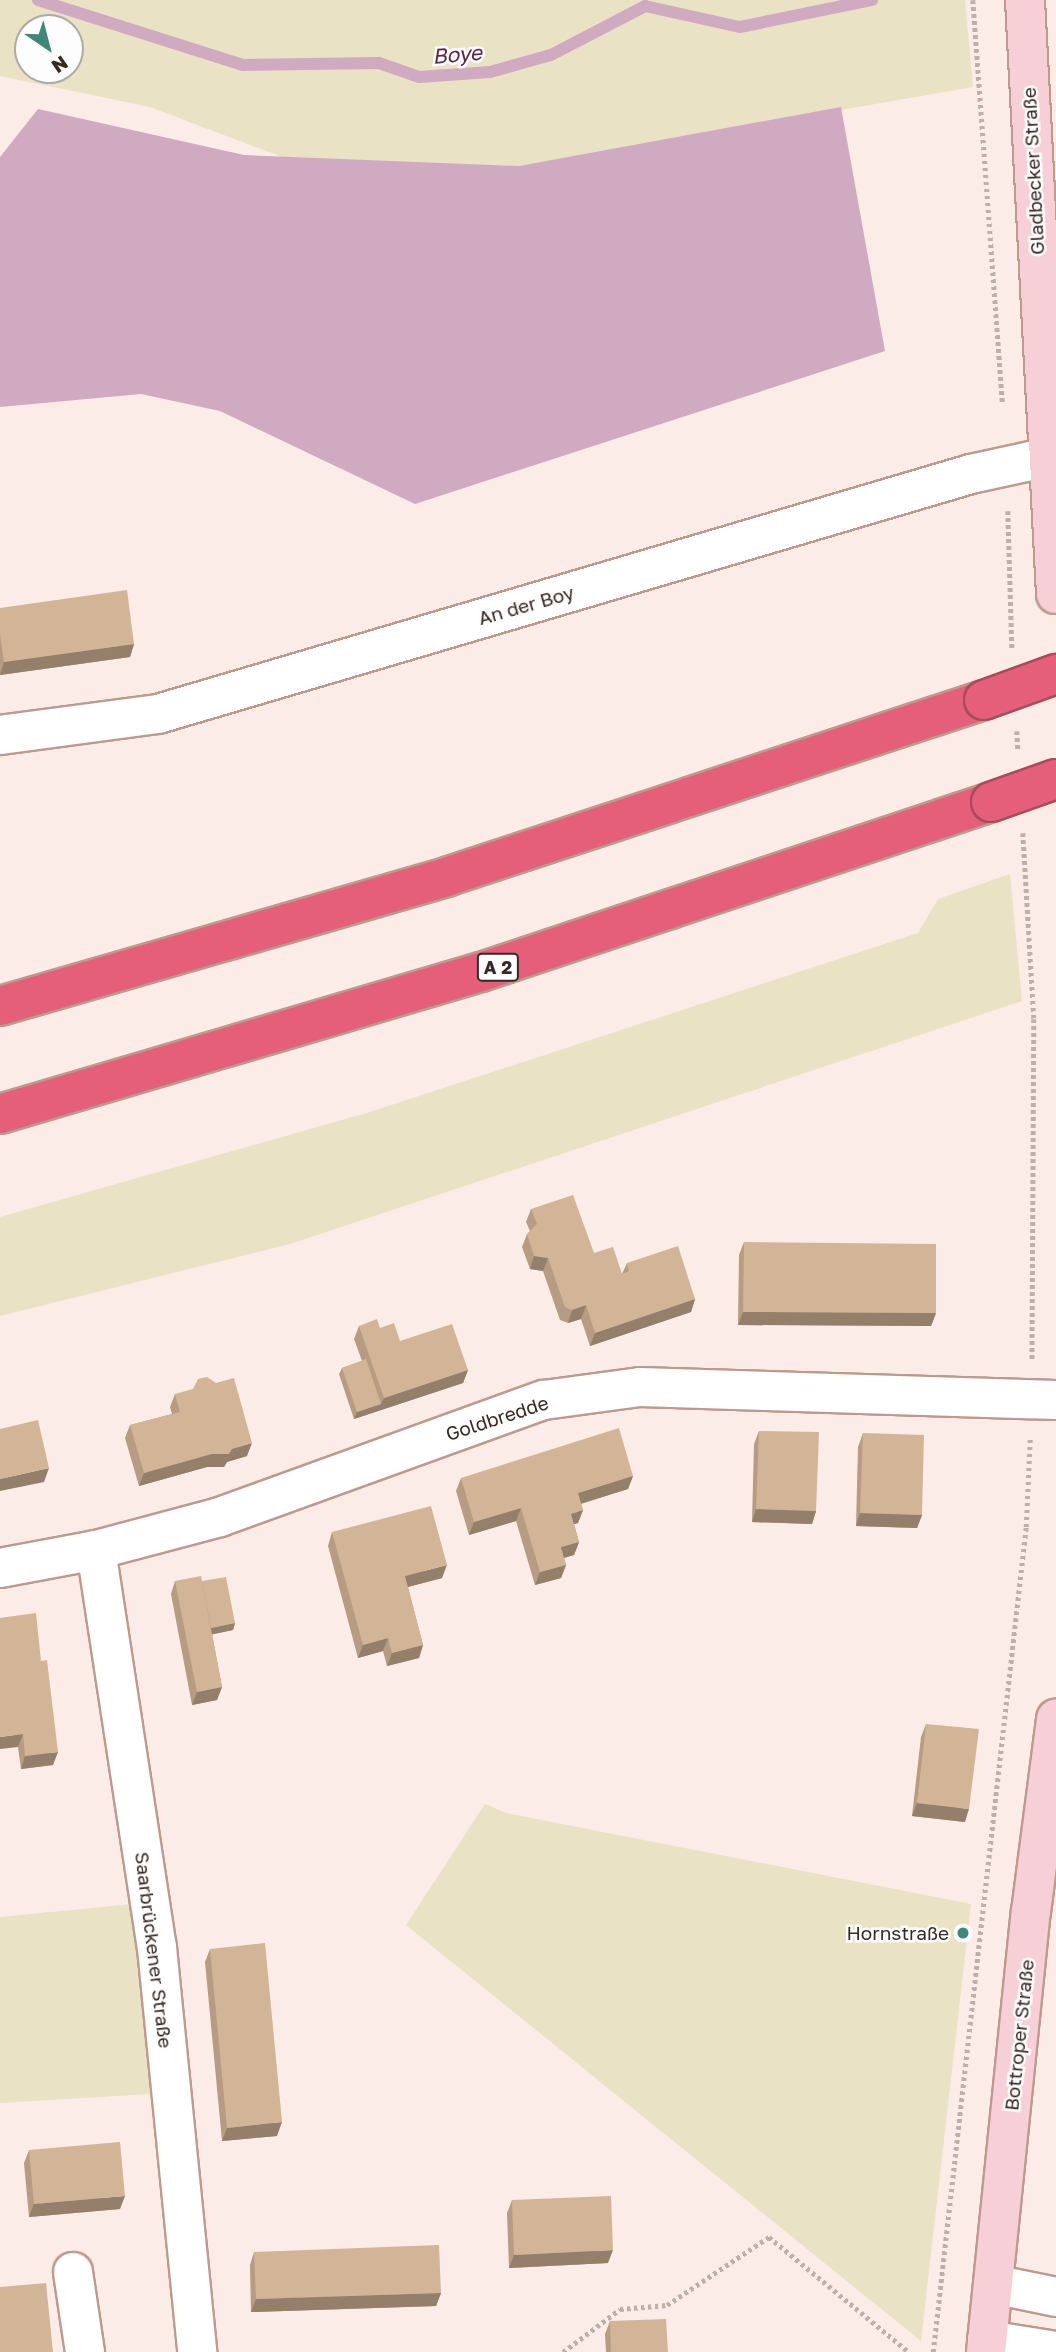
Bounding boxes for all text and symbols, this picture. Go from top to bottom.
north arrow [14,14,84,84]
water label: Boye [431,39,483,69]
text: N [48,51,73,79]
street label: Gladbecker Straße [1017,87,1049,255]
street label: An der Boy [476,580,576,630]
road number: A 2 [475,952,521,982]
street label: Goldbredde [443,1391,551,1445]
street label: Saarbrückener Straße [131,1851,177,2049]
place label: Hornstraße [846,1922,949,1944]
marker: Hornstraße [955,1925,971,1941]
street label: Bottroper Straße [1000,1958,1038,2112]

